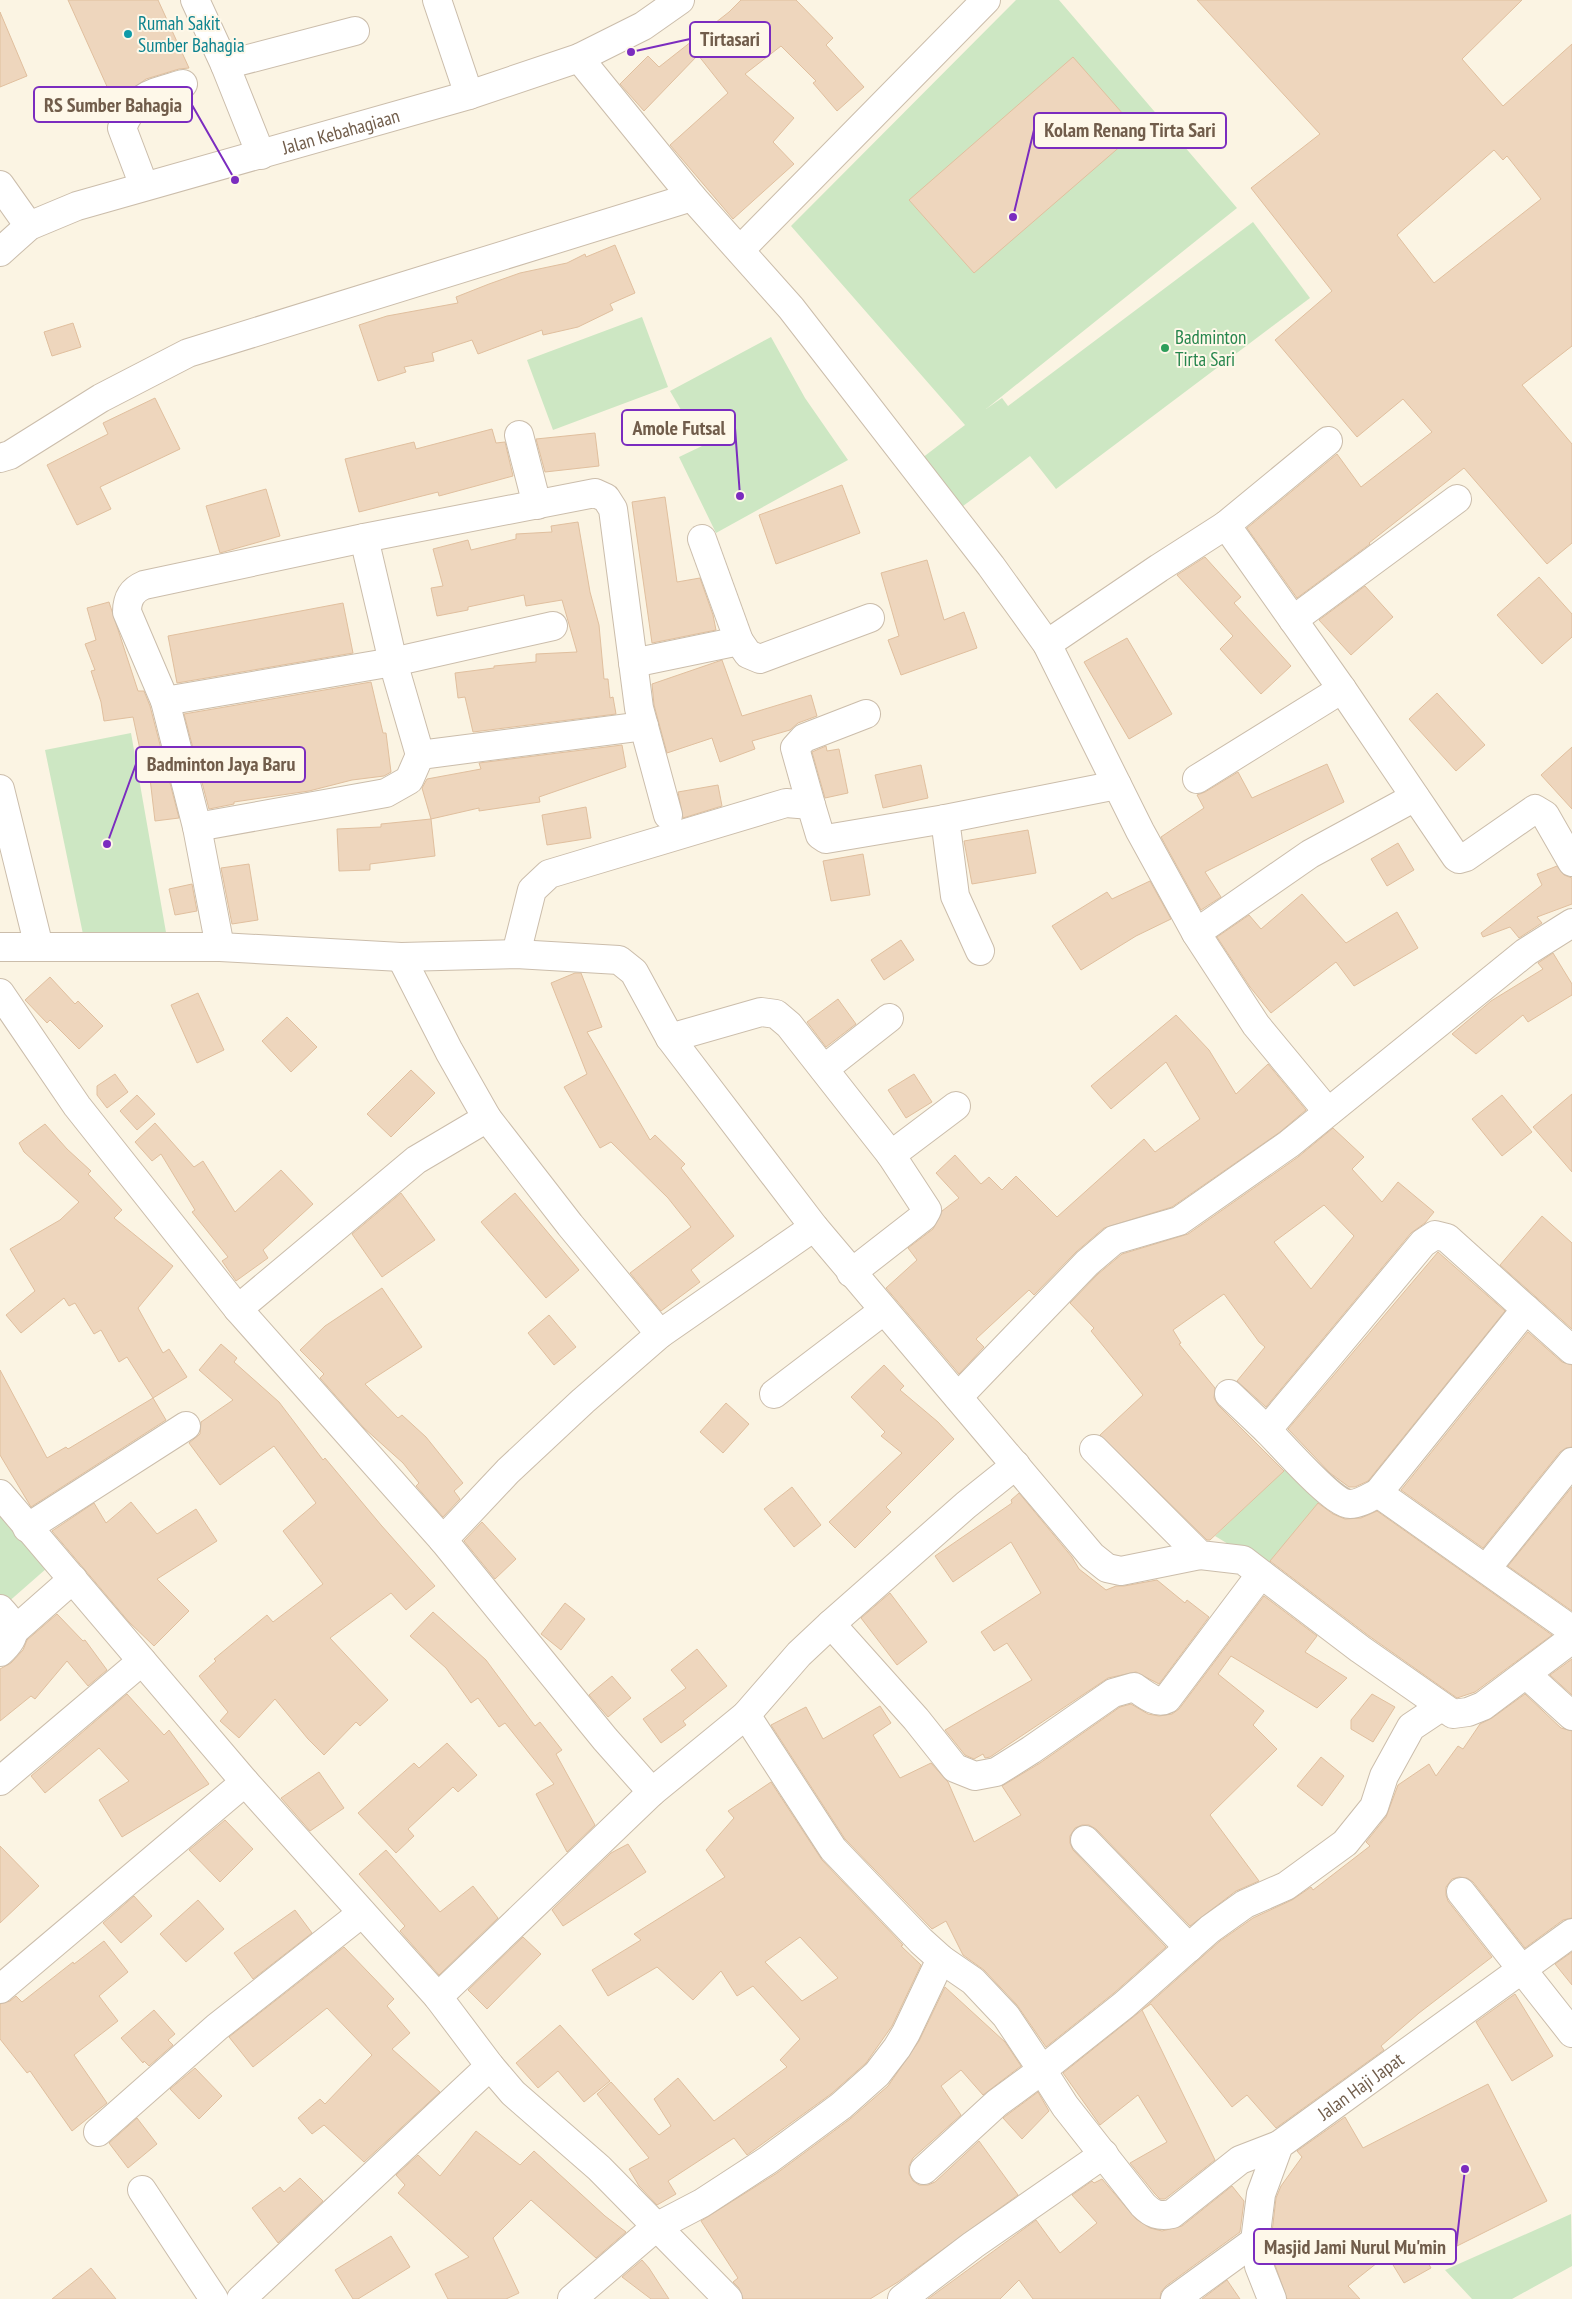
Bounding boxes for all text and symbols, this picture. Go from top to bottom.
place label: Rumah Sakit Sumber Bahagia [138,11,245,57]
callout: Tirtasari [690,22,770,57]
text: Tirtasari [700,26,760,52]
marker: Rumah Sakit Sumber Bahagia [122,28,134,40]
callout: RS Sumber Bahagia [34,87,192,122]
text: RS Sumber Bahagia [44,92,182,118]
street label: Jalan Kebahagiaan [278,103,402,160]
callout: Kolam Renang Tirta Sari [1034,113,1226,148]
text: Kolam Renang Tirta Sari [1044,117,1216,143]
place label: Badminton Tirta Sari [1175,325,1246,371]
marker: Badminton Tirta Sari [1159,342,1171,354]
callout: Amole Futsal [622,410,735,445]
text: Amole Futsal [632,415,726,441]
callout: Badminton Jaya Baru [136,747,305,782]
text: Badminton Jaya Baru [147,751,295,777]
street label: Jalan Haji Japat [1312,2047,1409,2126]
callout: Masjid Jami Nurul Mu'min [1254,2229,1456,2264]
text: Masjid Jami Nurul Mu'min [1264,2234,1446,2260]

